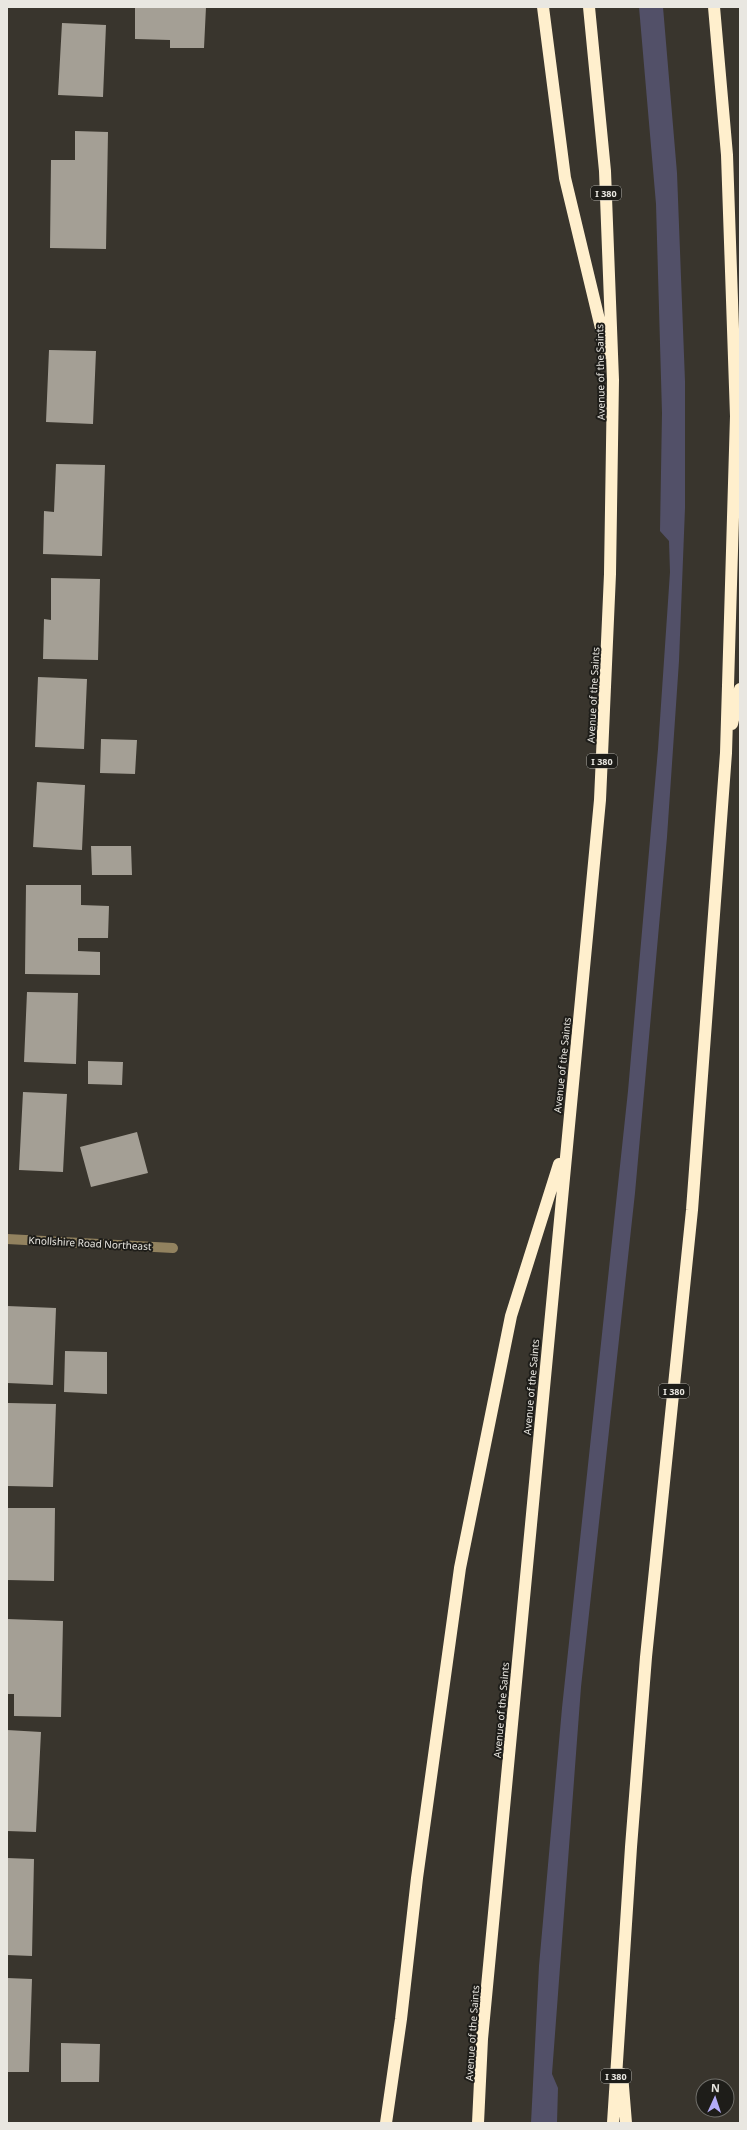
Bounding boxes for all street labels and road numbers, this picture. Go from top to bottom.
road number: I 380 [591,186,621,200]
street label: Avenue of the Saints [592,324,608,420]
street label: Avenue of the Saints [583,646,603,743]
road number: I 380 [587,754,617,768]
street label: Avenue of the Saints [550,1016,574,1114]
street label: Knollshire Road Northeast [28,1233,152,1253]
street label: Avenue of the Saints [520,1338,542,1435]
road number: I 380 [659,1384,689,1398]
street label: Avenue of the Saints [490,1661,512,1758]
street label: Avenue of the Saints [462,1984,482,2081]
road number: I 380 [601,2069,631,2083]

